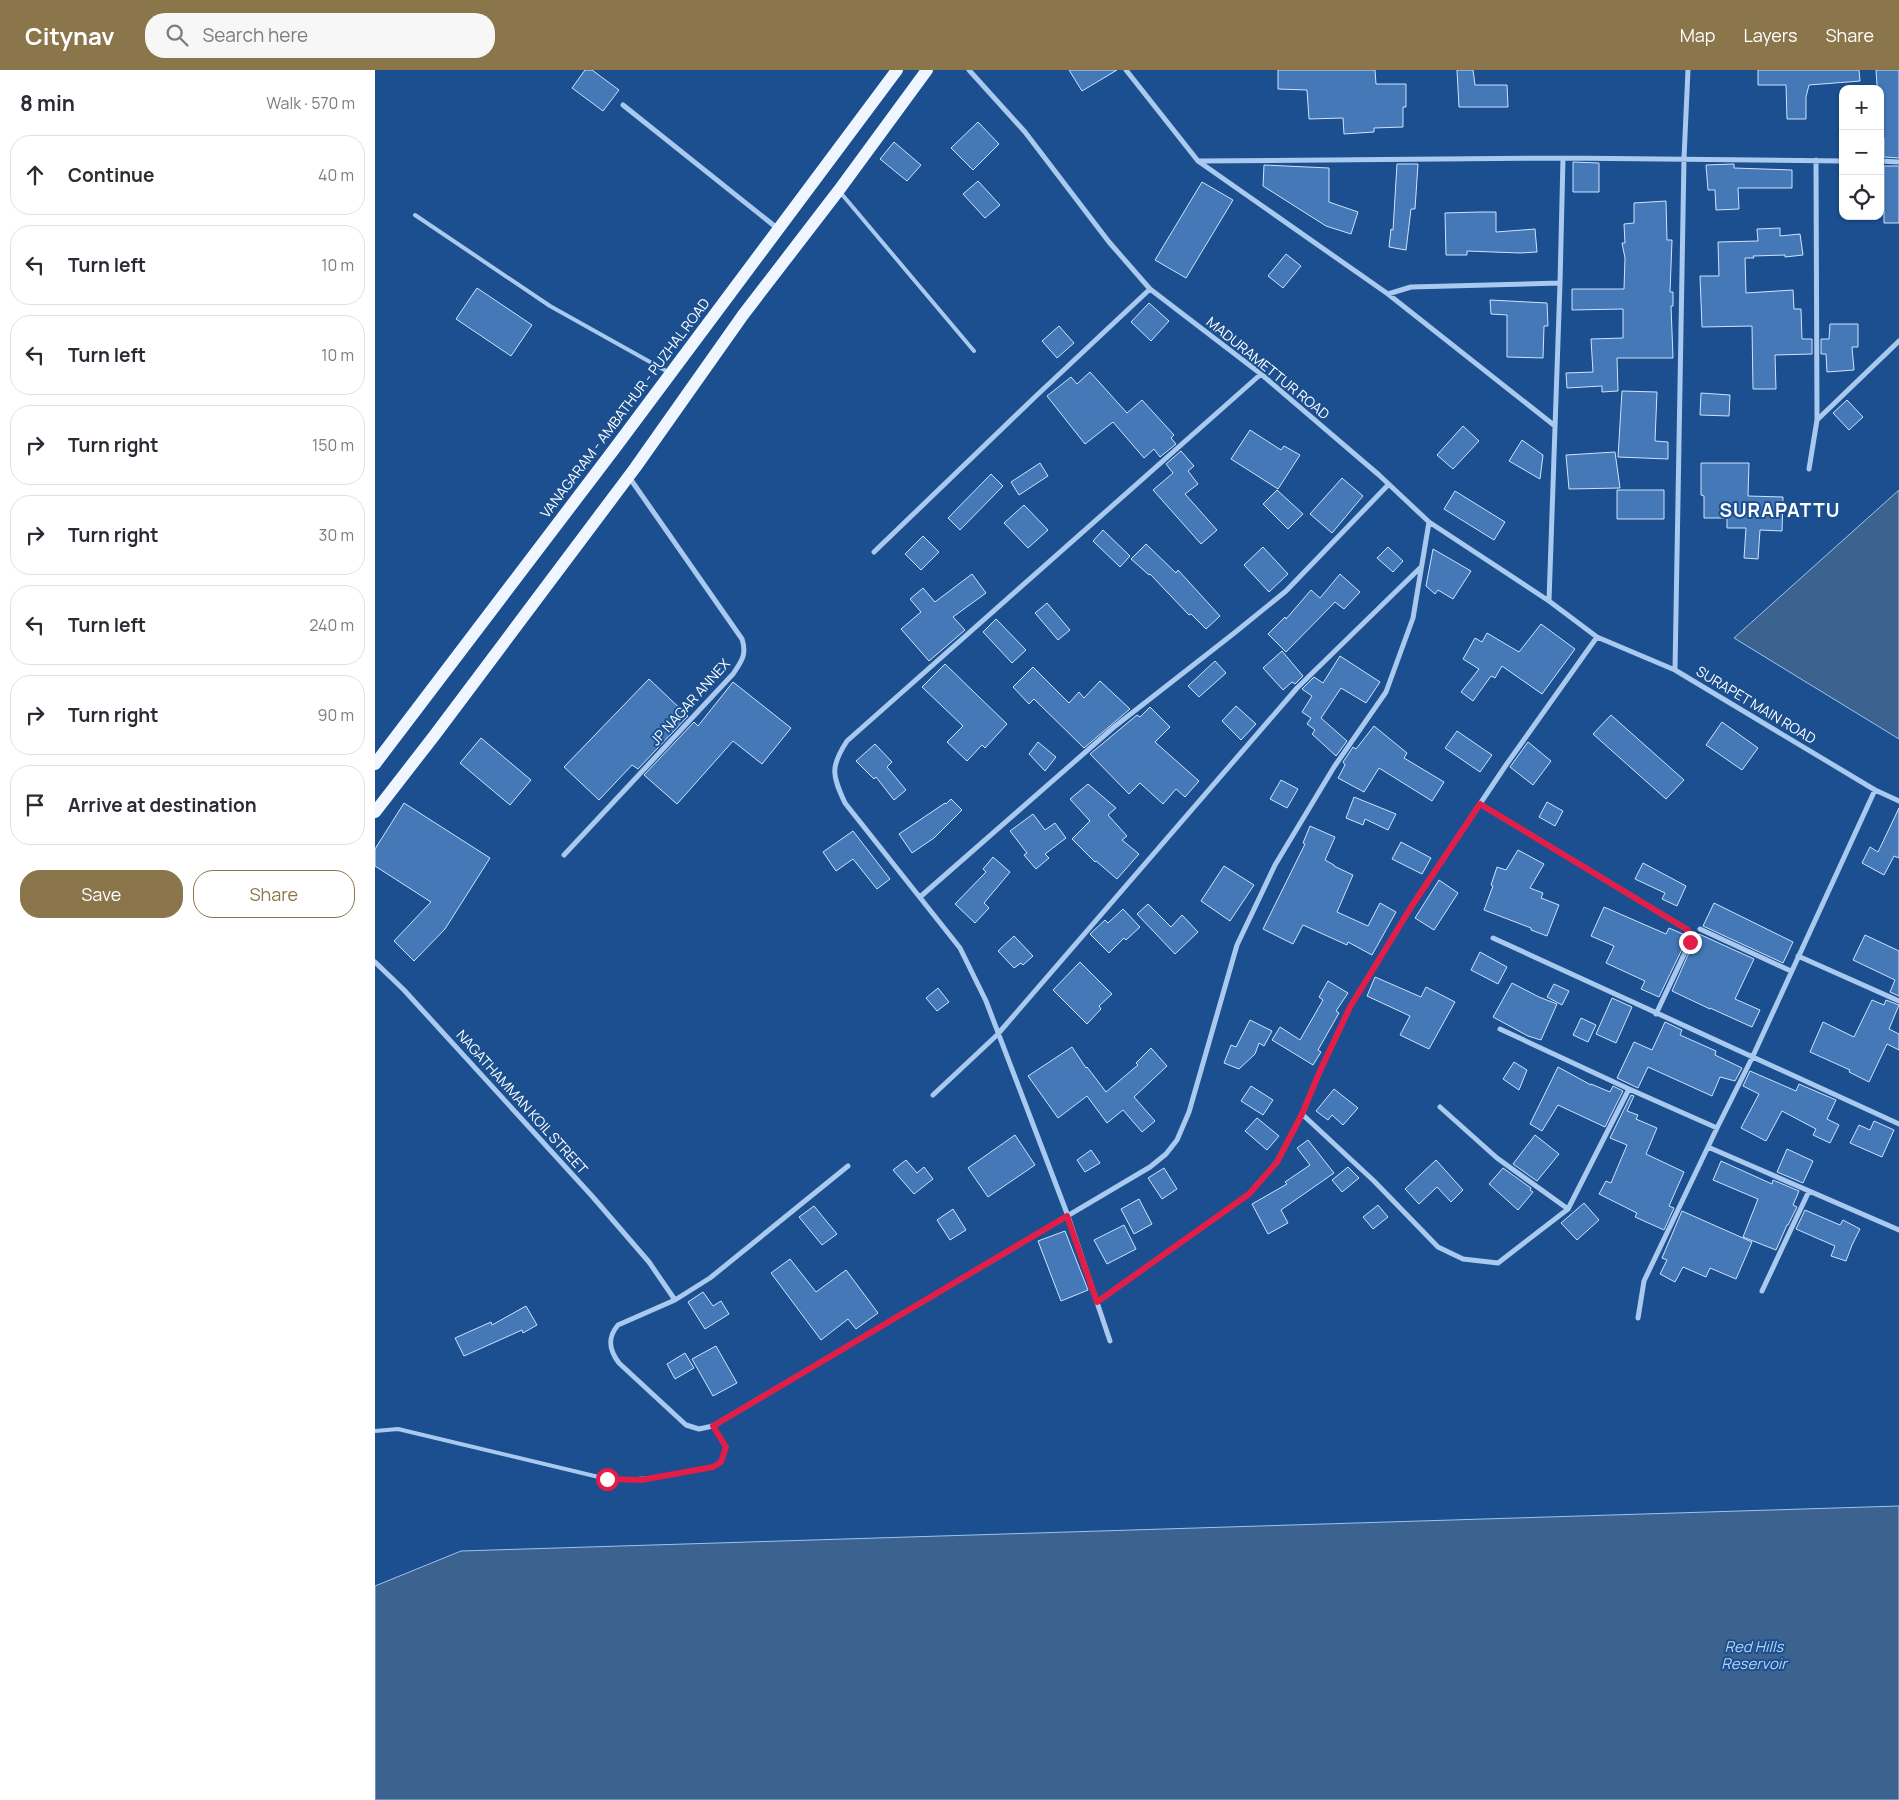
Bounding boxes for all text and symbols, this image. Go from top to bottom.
search box [145,13,495,58]
text: Citynav [25,19,115,52]
icon: search [163,21,191,49]
text: Search here [203,22,308,48]
text: Map [1680,23,1715,47]
text: Layers [1743,23,1797,47]
text: Share [1825,23,1874,47]
map controls [1839,85,1884,220]
button: + [1839,85,1884,130]
text: 8 min [20,89,75,117]
text: Walk · 570 m [266,92,355,114]
button: − [1839,130,1884,175]
icon: ahead [21,161,49,189]
text: Continue [68,162,154,188]
text: 40 m [318,164,354,186]
button: locate [1839,175,1884,220]
icon: left [21,251,49,279]
text: Turn left [68,252,146,278]
text: 10 m [321,254,354,276]
street label: VANAGARAM - AMBATHUR - PUZHAL ROAD [536,294,714,522]
street label: MADURAMETTUR ROAD [1203,312,1334,423]
icon: left [21,341,49,369]
text: Turn left [68,342,146,368]
text: 10 m [321,344,354,366]
icon: right [21,431,49,459]
text: Turn right [68,432,158,458]
text: 150 m [312,434,354,456]
district label: SURAPATTU [1719,497,1841,523]
icon: right [21,521,49,549]
text: Turn right [68,522,158,548]
text: 30 m [319,524,354,546]
icon: left [21,611,49,639]
text: Turn left [68,612,146,638]
text: 240 m [309,614,354,636]
street label: JP NAGAR ANNEX [646,654,734,749]
street label: SURAPET MAIN ROAD [1693,661,1820,748]
icon: right [21,701,49,729]
text: Turn right [68,702,158,728]
text: 90 m [318,704,354,726]
icon: arrive [21,791,49,819]
text: Arrive at destination [68,792,257,818]
button: Save [20,870,183,918]
button: Share [193,870,355,918]
route end [1679,931,1702,954]
street label: NAGATHAMMAN KOIL STREET [452,1025,593,1178]
route start [596,1468,619,1491]
water label: Red Hills Reservoir [1721,1636,1789,1674]

